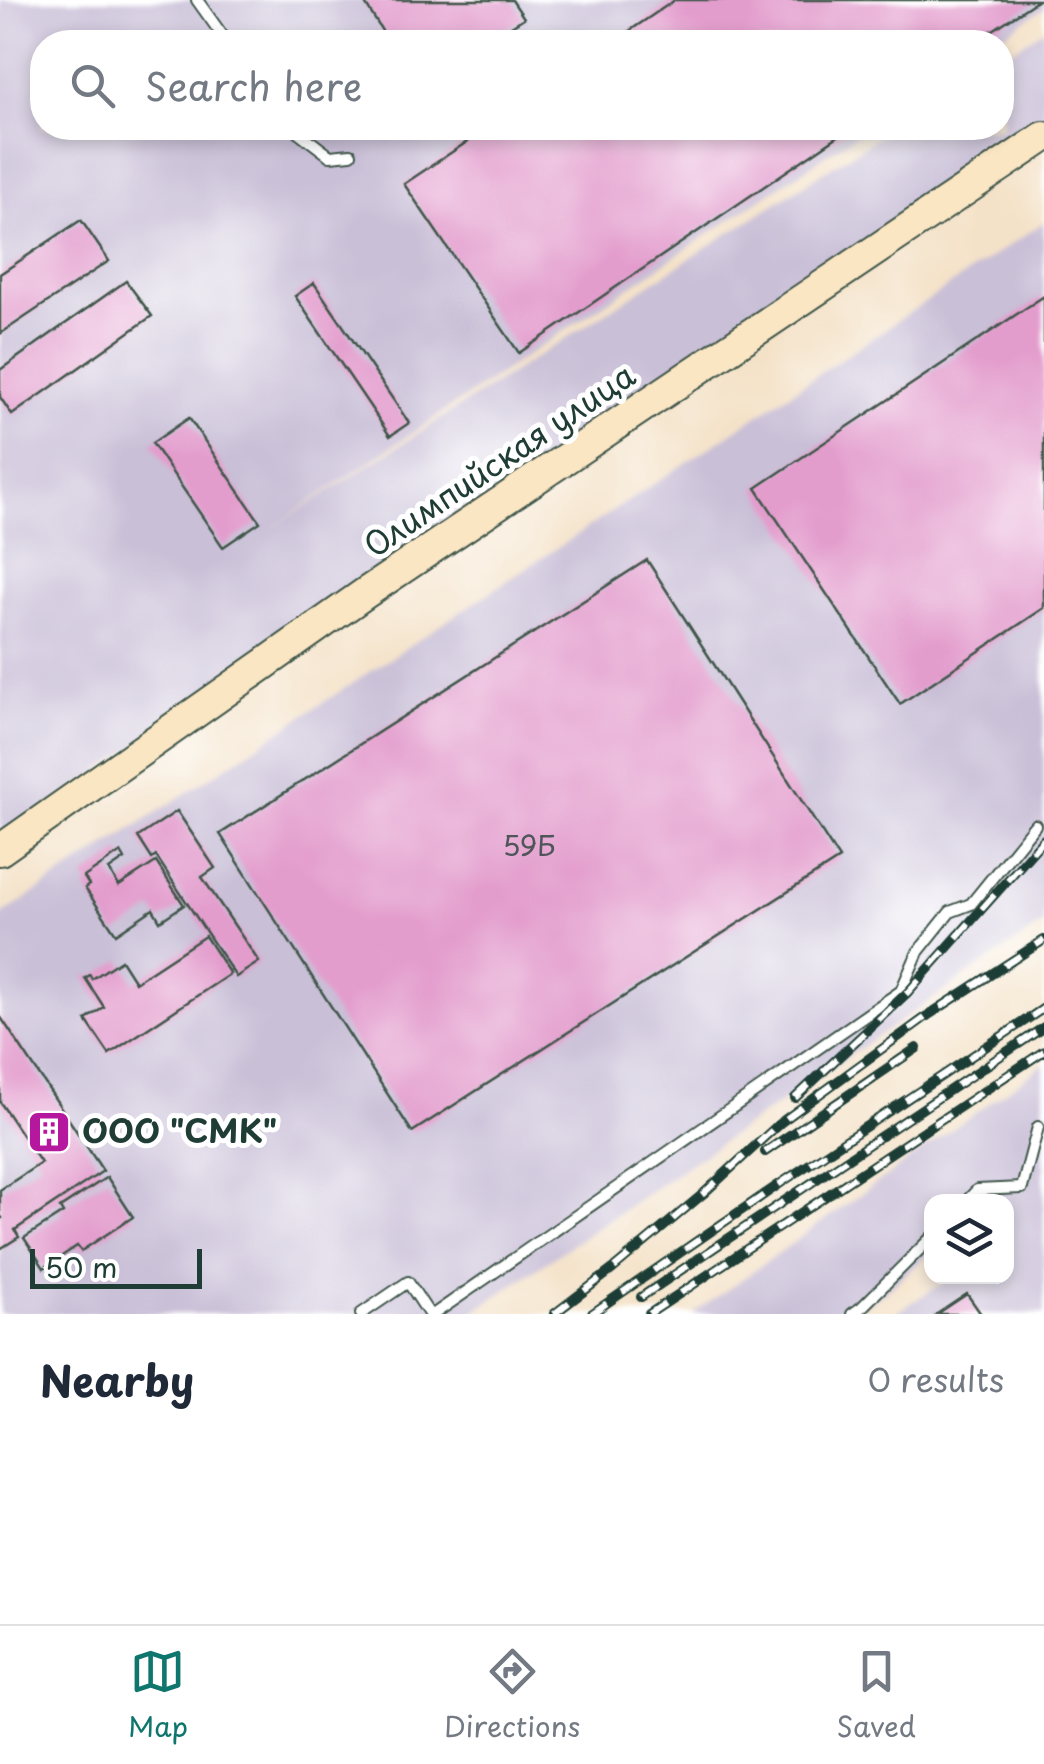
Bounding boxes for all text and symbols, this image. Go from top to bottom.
search box [30,30,1014,140]
text: Search here [145,57,362,114]
icon: search [65,58,120,113]
street label: Олимпийская улица [354,351,644,568]
house number: 59Б [502,823,556,866]
place label: ООО "СМК" [82,1106,277,1154]
building icon: ООО "СМК" [26,1109,72,1155]
map controls [924,1194,1014,1284]
button: layers [924,1194,1014,1284]
scale bar [30,1244,202,1288]
text: 50 m [45,1245,118,1288]
text: Nearby [40,1348,194,1411]
text: 0 results [868,1355,1004,1403]
tab: Map [128,1644,188,1747]
tab: Directions [444,1644,580,1747]
tab: Saved [836,1644,916,1747]

